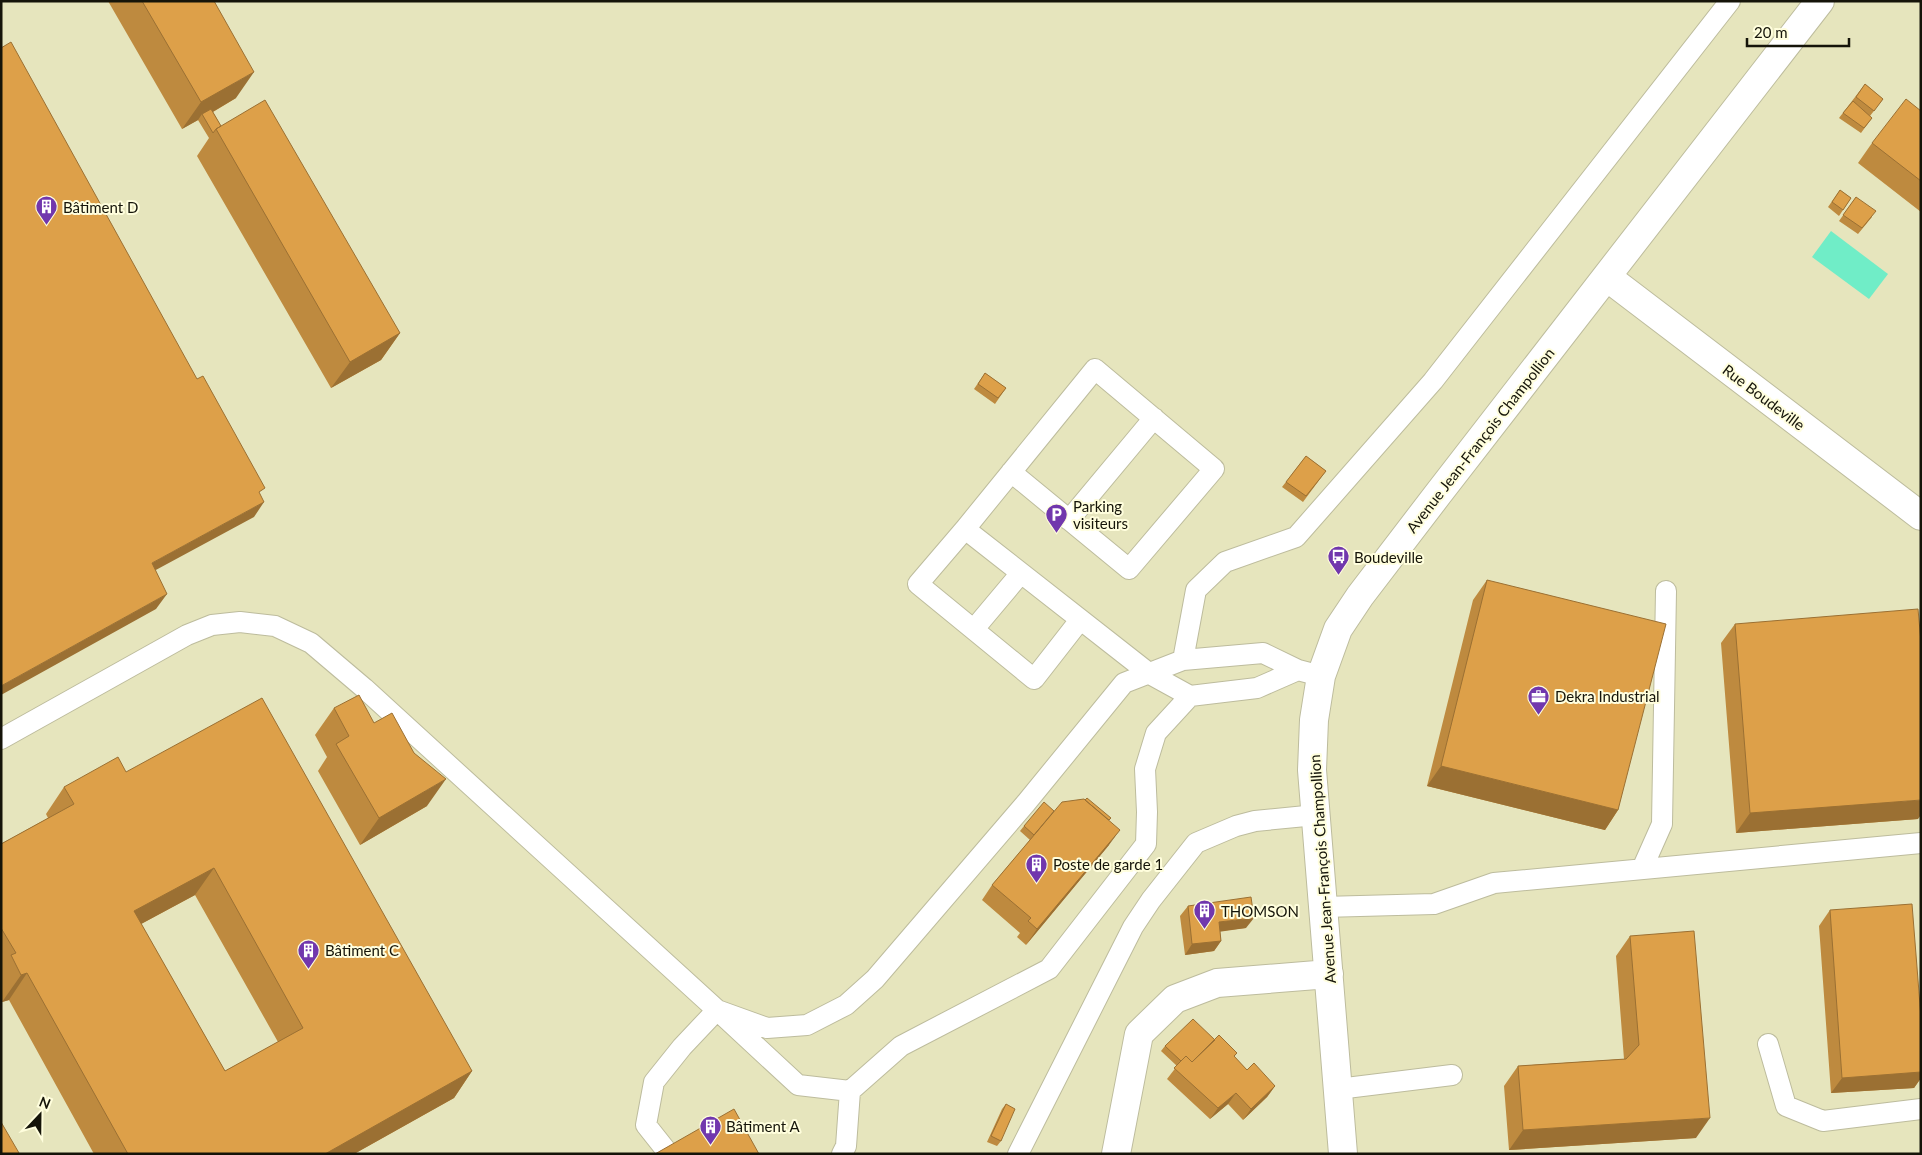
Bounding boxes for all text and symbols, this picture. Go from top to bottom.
scale bar [1747,15,1850,47]
text: 20 m [1754,23,1788,41]
building icon: Bâtiment D [35,195,59,226]
place label: Bâtiment D [63,198,138,216]
street label: Avenue Jean-François Champollion [1402,344,1558,536]
street label: Rue Boudeville [1719,360,1809,434]
place label: Parking visiteurs [1073,497,1128,532]
parking icon: Parking visiteurs [1045,503,1069,534]
bus stop icon: Boudeville [1326,545,1350,576]
place label: Boudeville [1354,548,1423,566]
office icon: Dekra Industrial [1527,684,1551,715]
place label: Dekra Industrial [1555,687,1660,705]
street label: Avenue Jean-François Champollion [1305,754,1339,984]
building icon: Poste de garde 1 [1025,852,1049,883]
place label: Poste de garde 1 [1053,855,1163,873]
building icon: THOMSON [1193,899,1217,930]
place label: THOMSON [1221,902,1299,920]
building icon: Bâtiment C [297,938,321,969]
place label: Bâtiment C [325,941,399,959]
north arrow [15,1090,65,1140]
text: N [37,1093,53,1112]
building icon: Bâtiment A [698,1114,722,1145]
place label: Bâtiment A [726,1117,800,1135]

